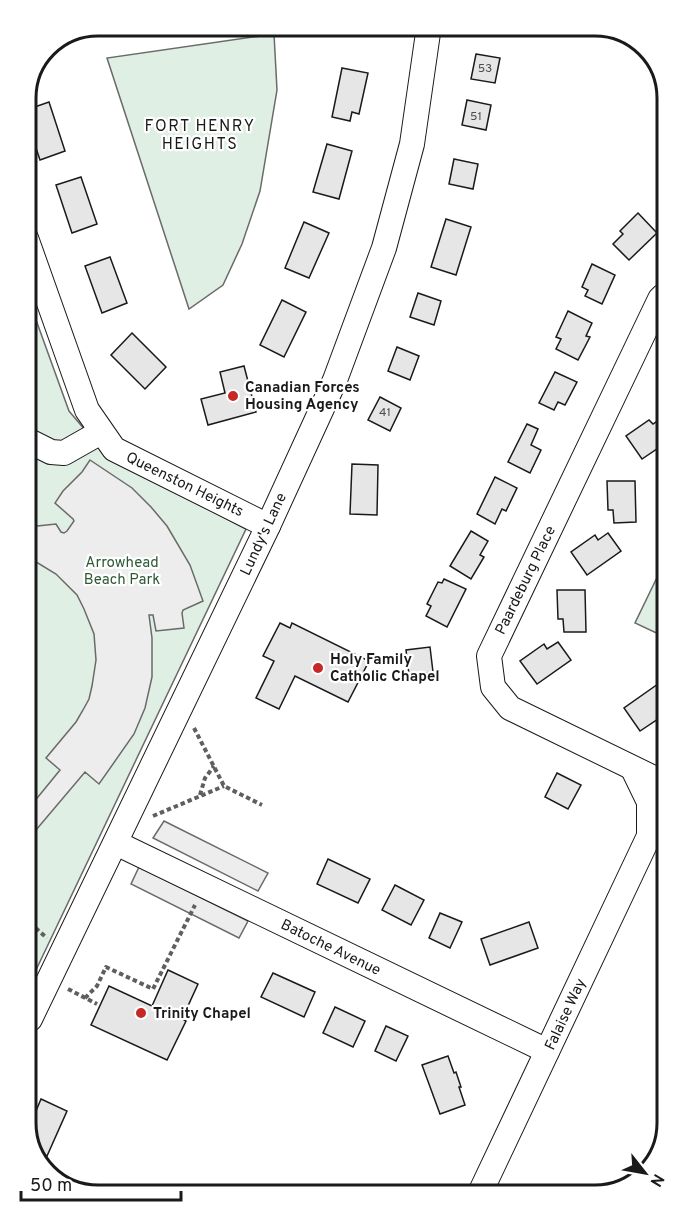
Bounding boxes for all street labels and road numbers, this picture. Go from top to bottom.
street label: Queenston Heights [122,449,246,522]
street label: Lundy's Lane [237,490,292,579]
street label: Paardeburg Place [492,523,561,638]
street label: Batoche Avenue [277,916,384,981]
street label: Falaise Way [541,976,591,1054]

